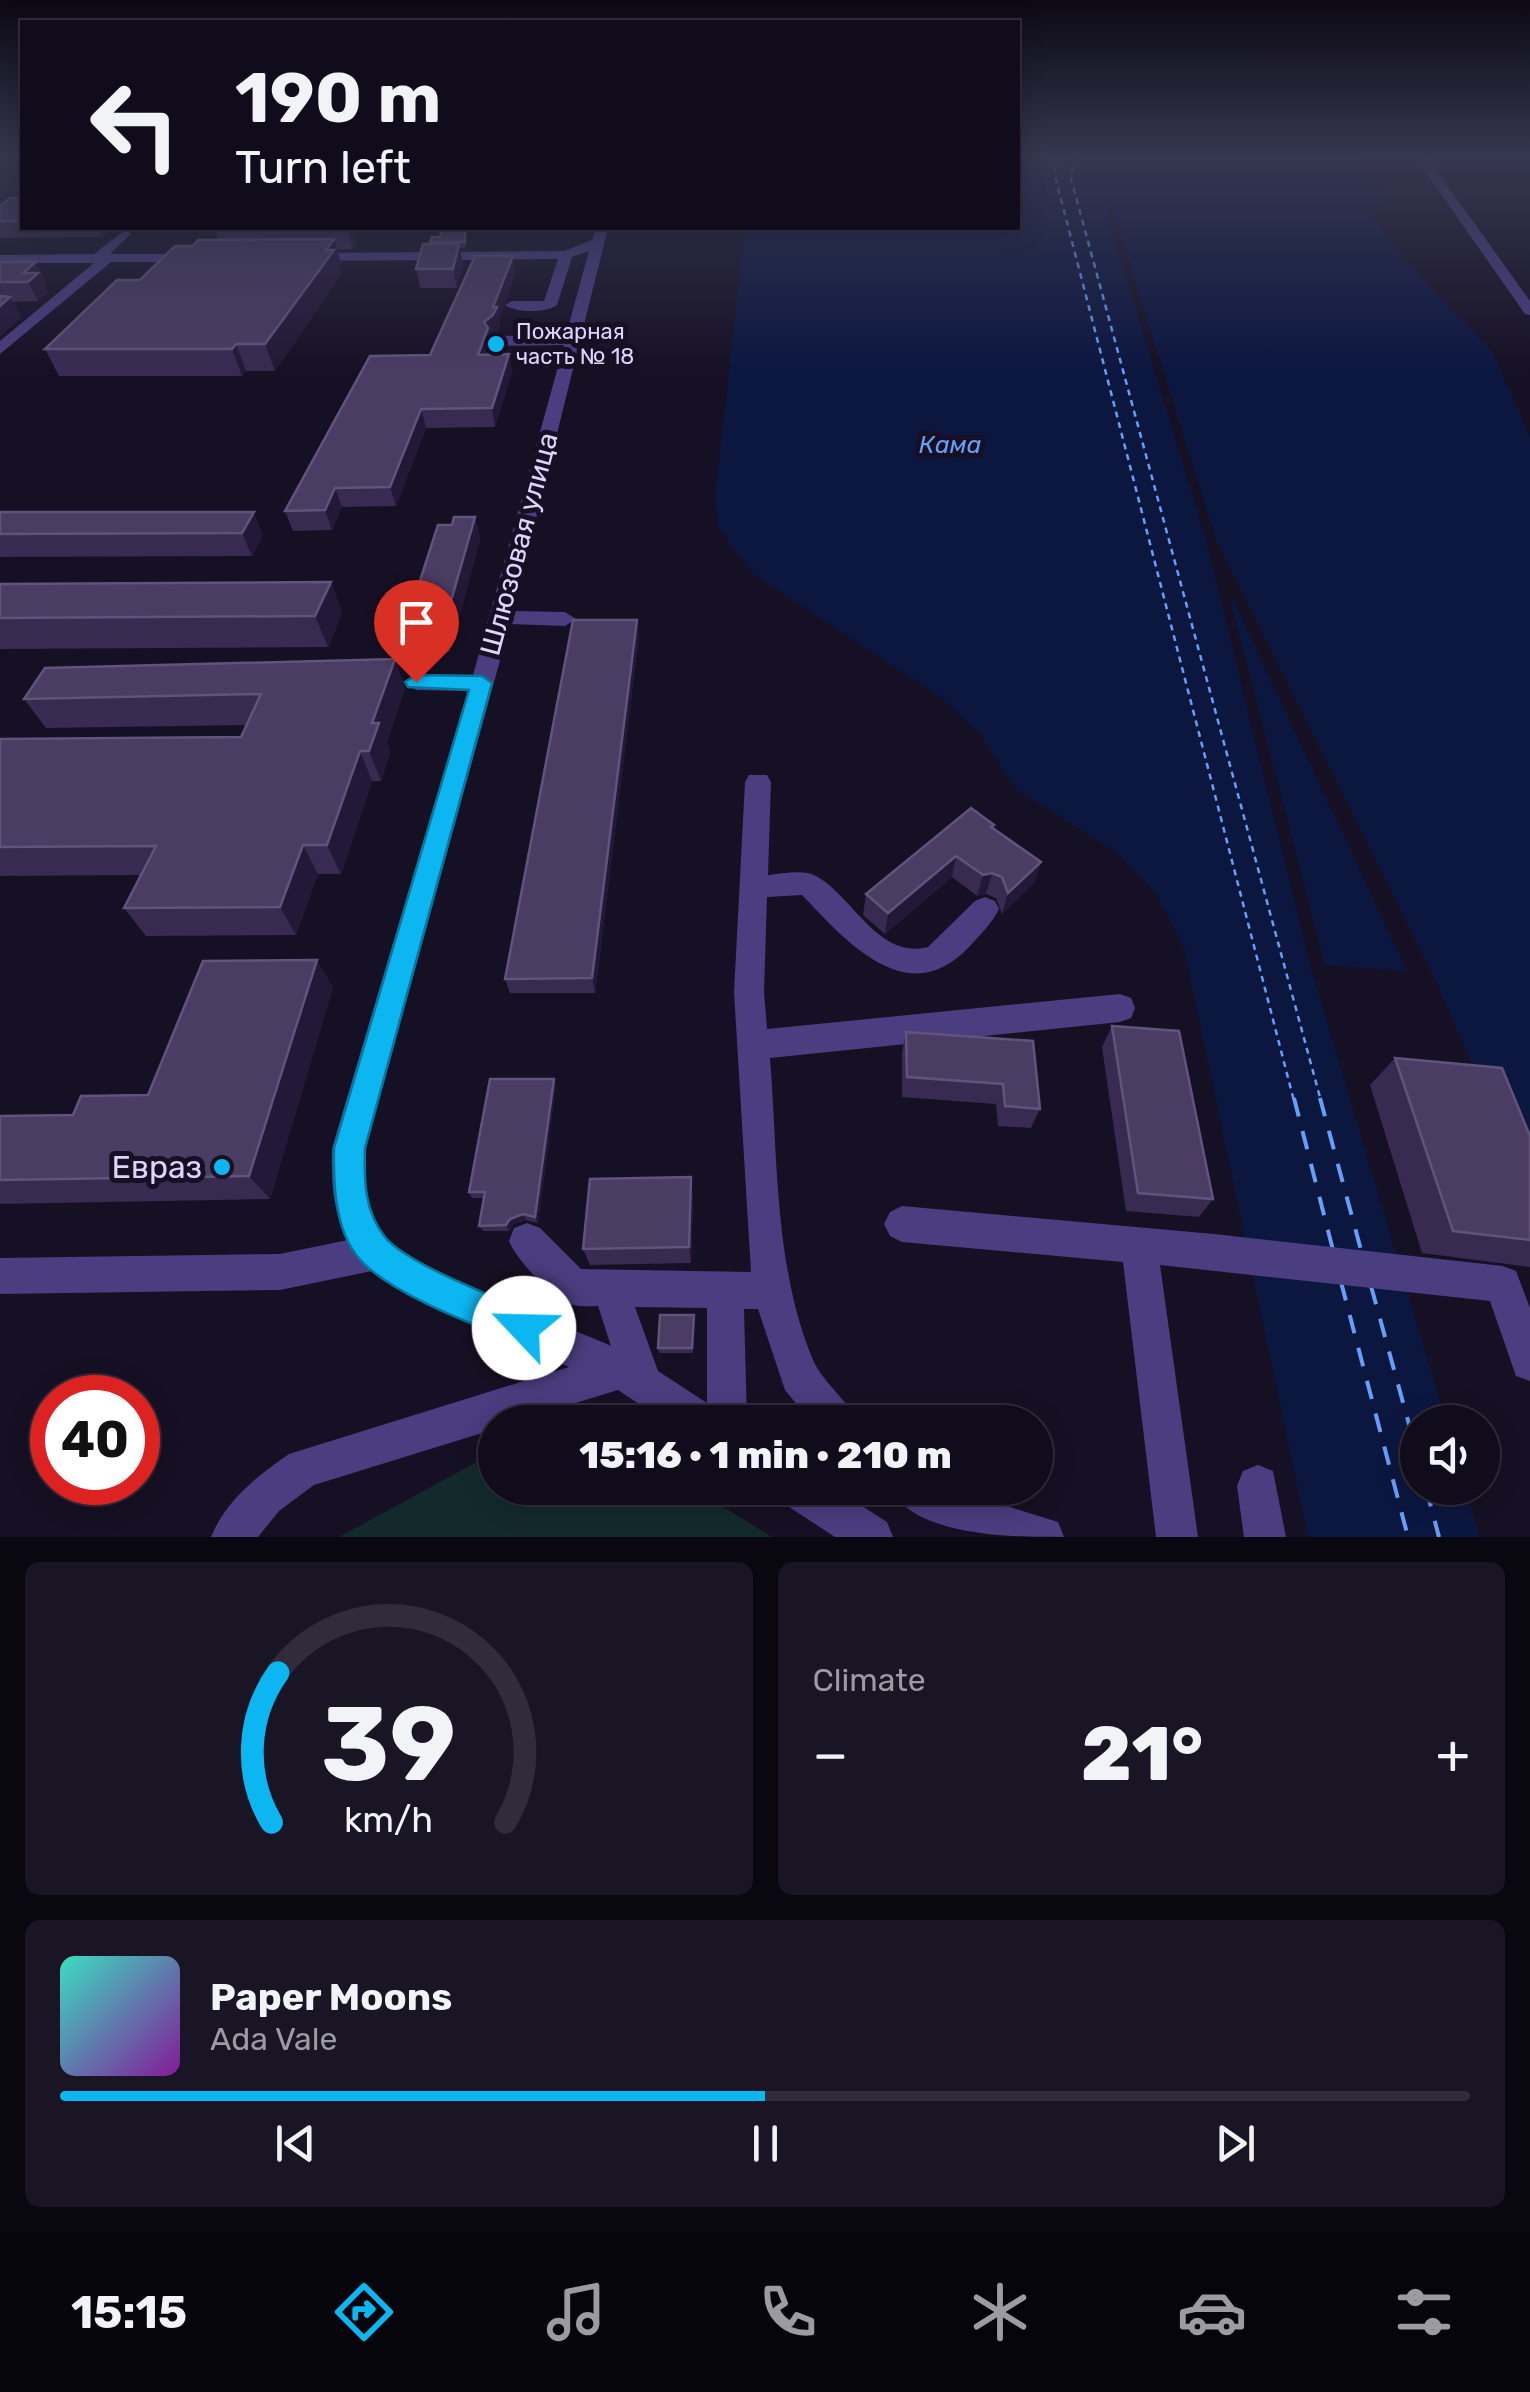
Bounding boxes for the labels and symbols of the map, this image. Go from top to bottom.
place label: Пожарная часть № 18 [516,318,634,370]
marker: Пожарная часть № 18 [485,333,507,355]
street label: Шлюзовая улица [473,429,565,659]
water label: Кама [919,430,981,459]
pin [374,580,459,683]
place label: Евраз [112,1148,202,1186]
marker: Евраз [211,1156,233,1178]
position arrow [472,1276,576,1380]
speed limit sign: 40 [30,1375,160,1505]

